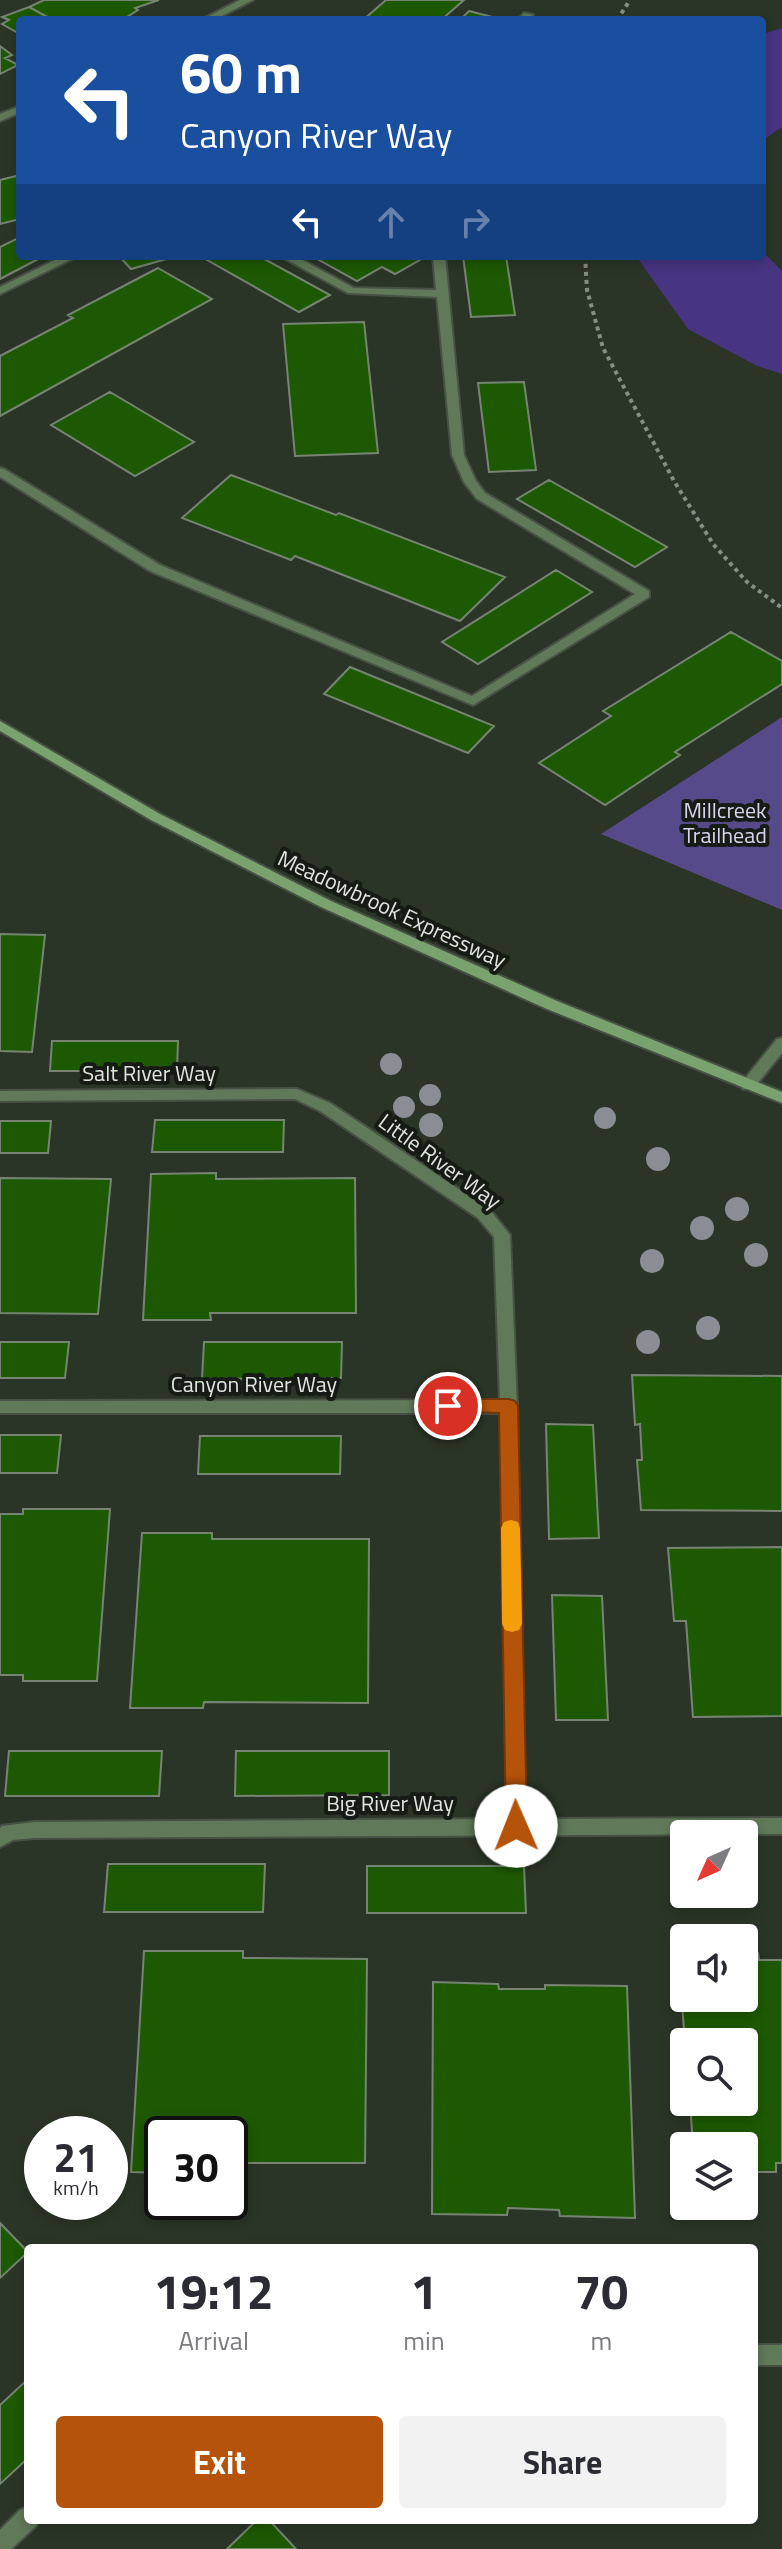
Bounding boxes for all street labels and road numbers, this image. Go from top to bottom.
street label: Meadowbrook Expressway [272,841,512,977]
street label: Salt River Way [82,1056,216,1090]
street label: Little River Way [371,1105,509,1218]
street label: Canyon River Way [171,1367,338,1401]
street label: Big River Way [326,1786,454,1820]

